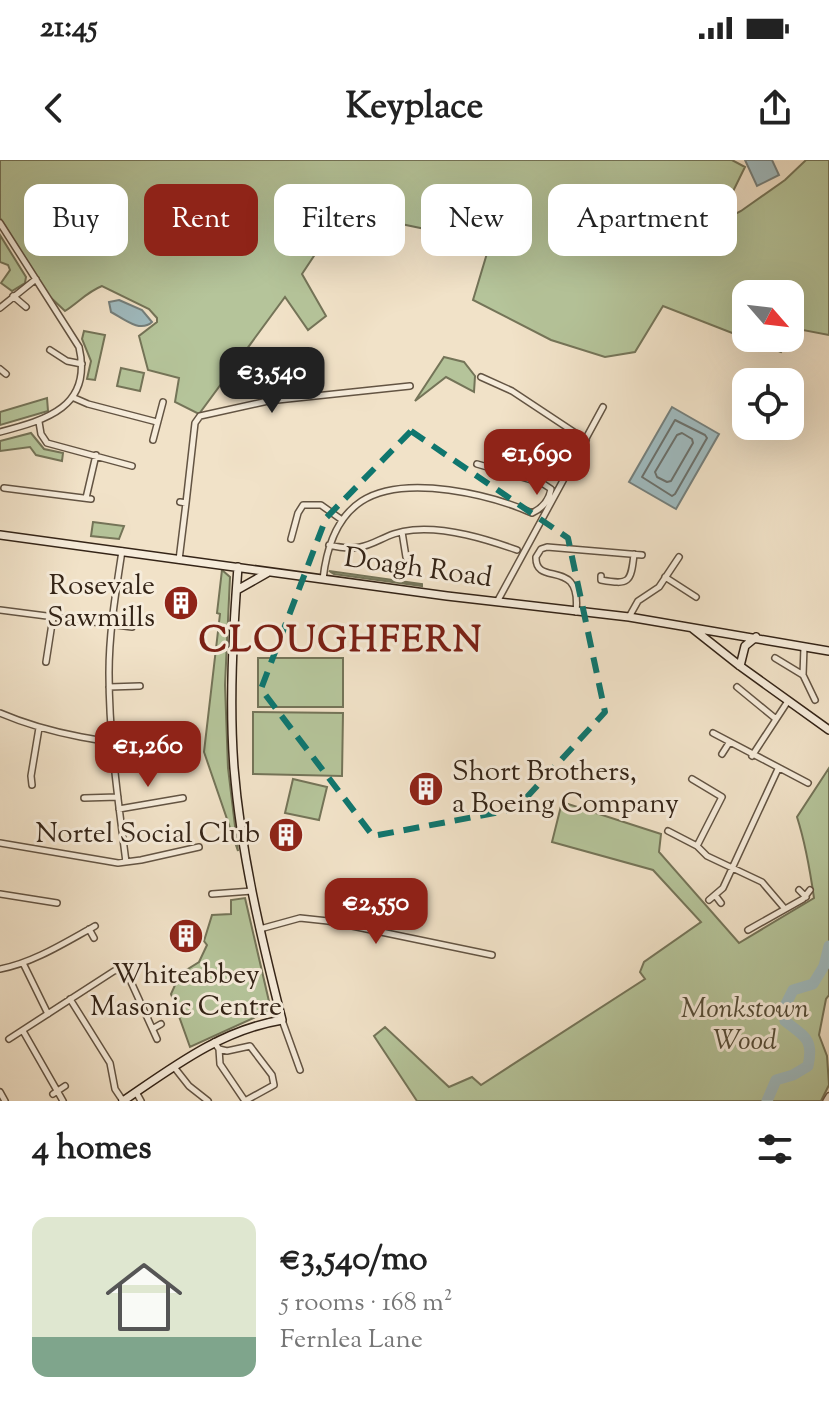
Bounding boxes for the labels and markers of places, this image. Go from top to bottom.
pin: €3,540 [207,347,337,415]
pin: €1,690 [472,429,602,497]
place label: Rosevale Sawmills [47,567,155,639]
building icon: Rosevale Sawmills [162,584,200,622]
pin: €1,260 [83,721,213,789]
place label: Short Brothers, a Boeing Company [452,753,679,825]
building icon: Short Brothers, a Boeing Company [407,770,445,808]
place label: Nortel Social Club [35,815,260,855]
building icon: Nortel Social Club [267,816,305,854]
pin: €2,550 [311,878,441,946]
building icon: Whiteabbey Masonic Centre [167,917,205,955]
place label: Whiteabbey Masonic Centre [90,956,282,1028]

